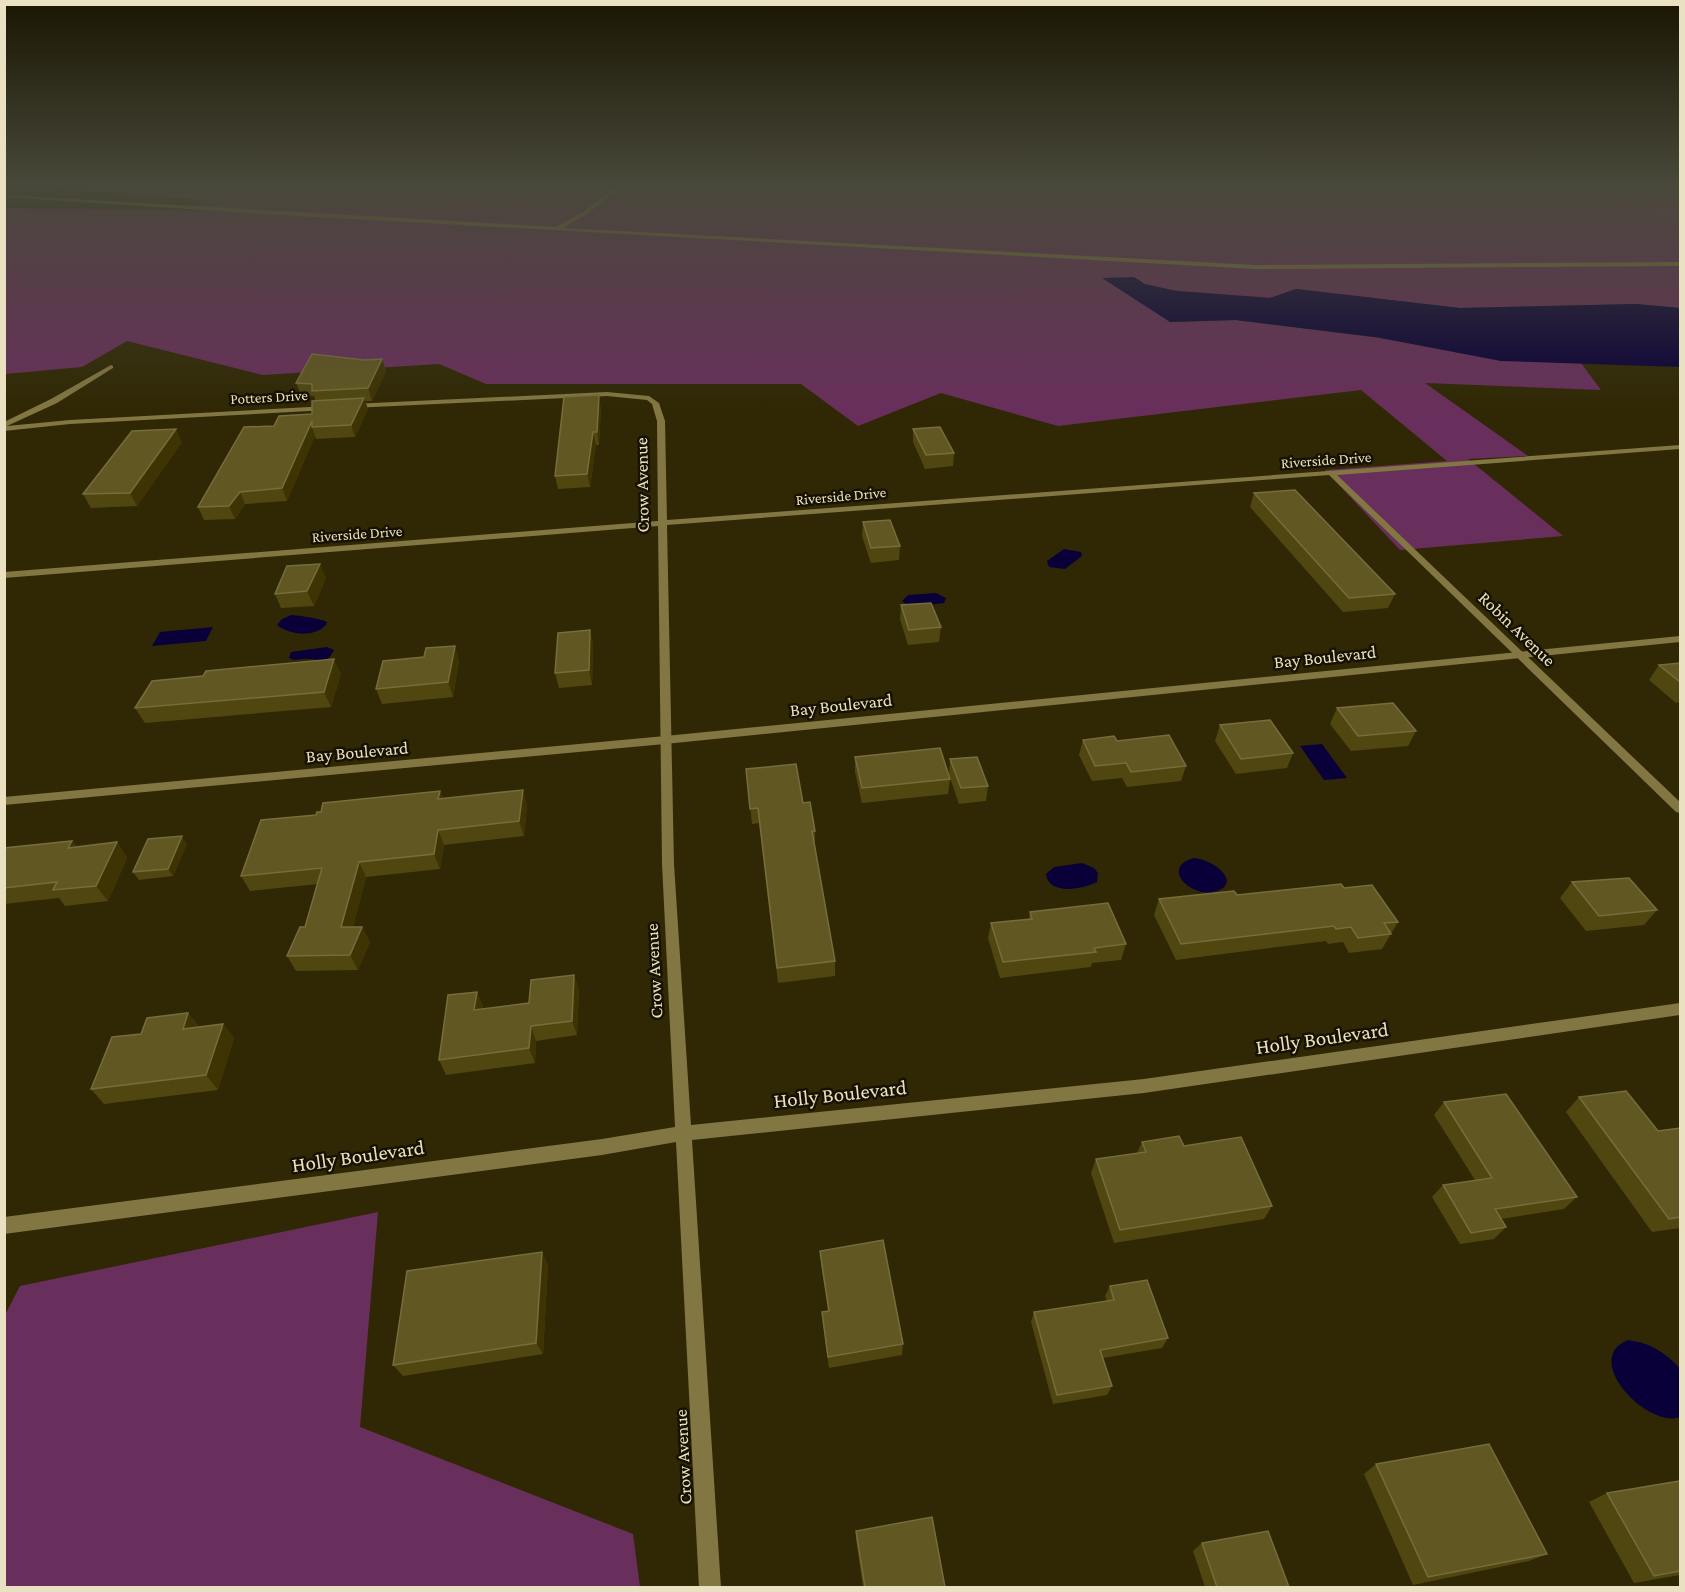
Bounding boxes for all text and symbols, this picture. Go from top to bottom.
street label: Potters Drive [230,387,309,407]
street label: Crow Avenue [631,437,653,533]
street label: Riverside Drive [1280,449,1372,471]
street label: Riverside Drive [795,484,887,508]
street label: Riverside Drive [311,523,403,545]
street label: Robin Avenue [1475,588,1560,671]
street label: Bay Boulevard [1273,642,1378,672]
street label: Bay Boulevard [789,690,894,720]
street label: Bay Boulevard [305,738,410,766]
street label: Crow Avenue [642,923,666,1019]
street label: Holly Boulevard [1254,1017,1390,1059]
street label: Holly Boulevard [772,1075,908,1113]
street label: Holly Boulevard [290,1135,426,1177]
street label: Crow Avenue [671,1409,695,1505]

